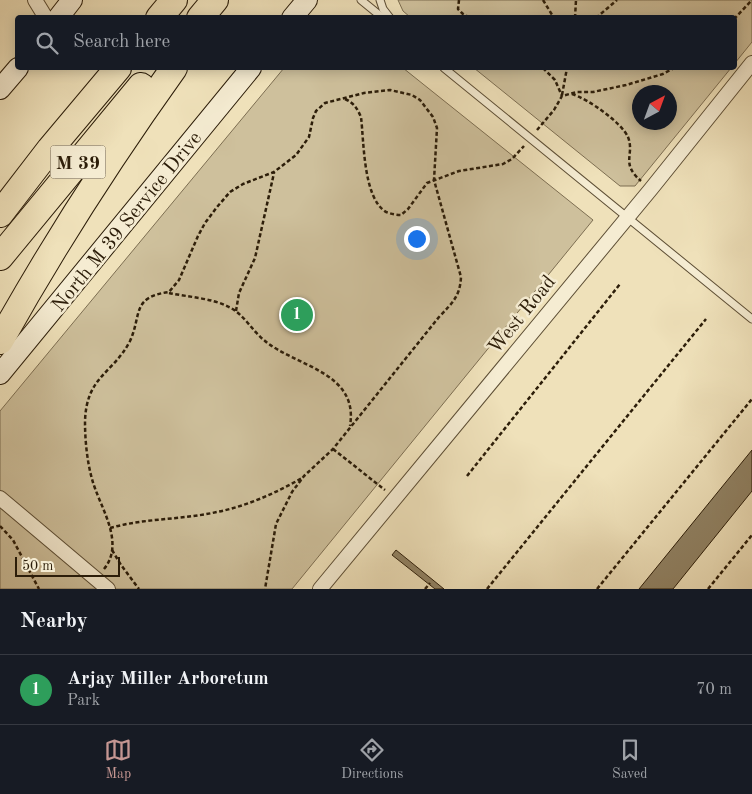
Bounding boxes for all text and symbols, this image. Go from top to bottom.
search box [15,15,737,70]
icon: search [33,29,61,57]
text: Search here [73,33,170,52]
north arrow [632,85,677,130]
street label: North M 39 Service Drive [49,128,206,316]
road number: M 39 [50,146,106,178]
your location [404,226,430,252]
street label: West Road [485,272,560,358]
pin: 1 [281,296,313,334]
scale bar [15,554,120,577]
text: 50 m [22,559,53,573]
text: Nearby [20,611,88,632]
text: Arjay Miller Arboretum [67,670,269,689]
text: 1 [31,682,41,698]
text: 70 m [696,682,732,698]
text: Park [67,693,100,709]
tab: Map [104,736,132,783]
tab: Directions [341,736,403,783]
tab: Saved [612,736,648,783]

